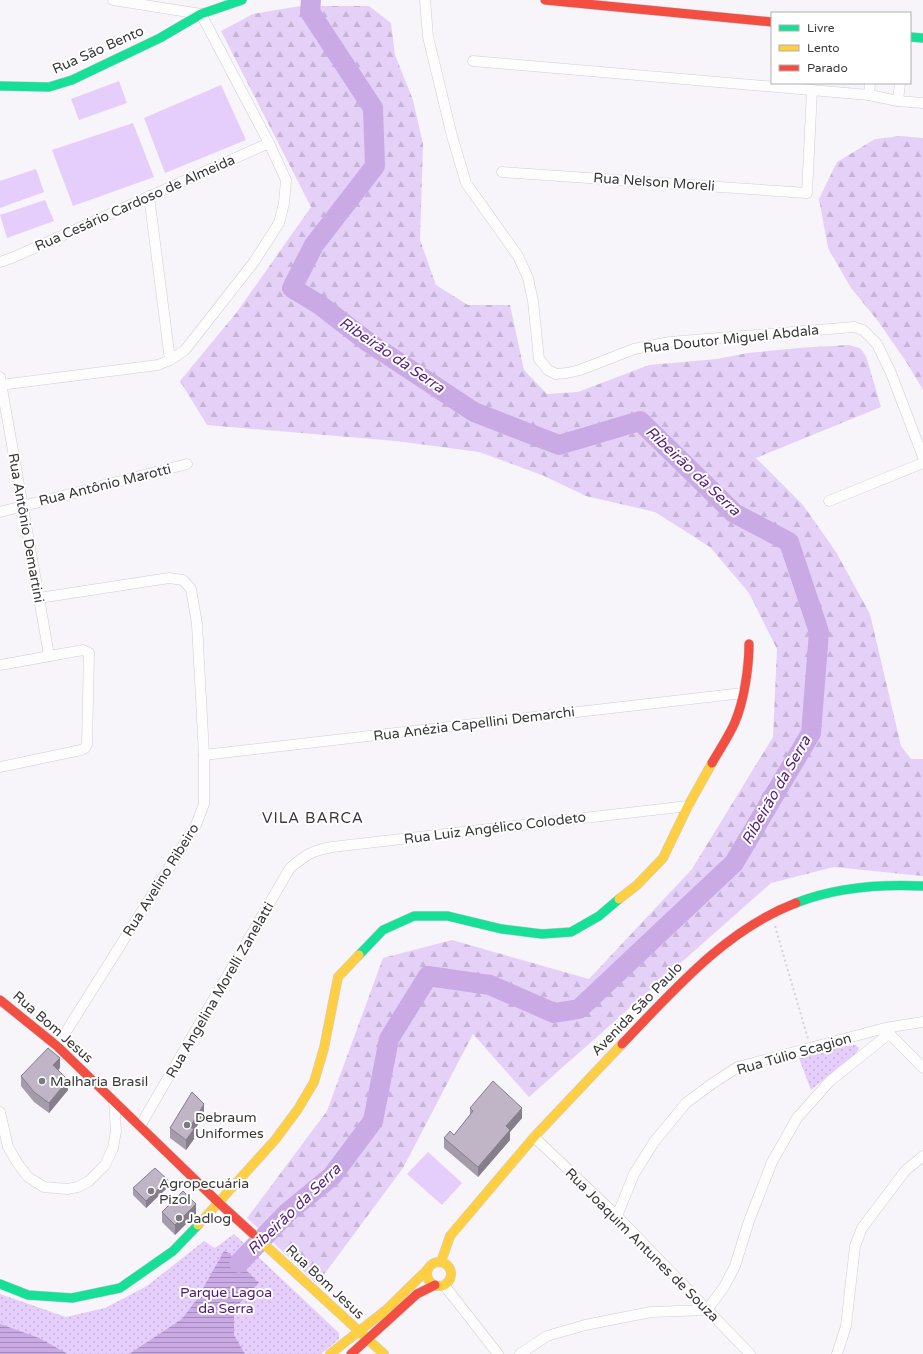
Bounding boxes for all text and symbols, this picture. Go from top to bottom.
legend [771,12,911,84]
text: Livre [807,21,835,35]
street label: Rua São Bento [50,22,146,78]
text: Lento [807,41,840,55]
text: Parado [807,61,848,75]
street label: Rua Cesário Cardoso de Almeida [32,151,238,255]
street label: Rua Nelson Moreli [593,169,715,195]
water label: Ribeirão da Serra [336,313,448,397]
street label: Rua Doutor Miguel Abdala [642,321,820,357]
water label: Ribeirão da Serra [642,423,744,520]
street label: Rua Antônio Demartini [4,452,48,604]
street label: Rua Antônio Marotti [37,460,173,510]
street label: Rua Anézia Capellini Demarchi [372,703,576,745]
water label: Ribeirão da Serra [738,732,815,848]
street label: Rua Luiz Angélico Colodeto [403,808,587,848]
district label: VILA BARCA [262,809,364,827]
street label: Rua Avelino Ribeiro [119,820,203,940]
street label: Rua Angelina Morelli Zanelatti [163,899,277,1081]
street label: Avenida São Paulo [588,959,686,1059]
street label: Rua Bom Jesus [9,987,97,1067]
street label: Rua Túlio Scagion [735,1029,853,1079]
place label: Malharia Brasil [50,1073,148,1090]
marker: Malharia Brasil [37,1076,47,1086]
place label: Debraum Uniformes [195,1109,264,1142]
marker: Debraum Uniformes [182,1120,192,1130]
water label: Ribeirão da Serra [244,1159,345,1258]
street label: Rua Joaquim Antunes de Souza [562,1165,722,1325]
place label: Agropecuária Pizol [159,1175,249,1208]
marker: Agropecuária Pizol [146,1186,156,1196]
place label: Jadlog [187,1210,231,1227]
marker: Jadlog [174,1213,184,1223]
street label: Rua Bom Jesus [282,1241,368,1323]
park label: Parque Lagoa da Serra [180,1284,272,1317]

